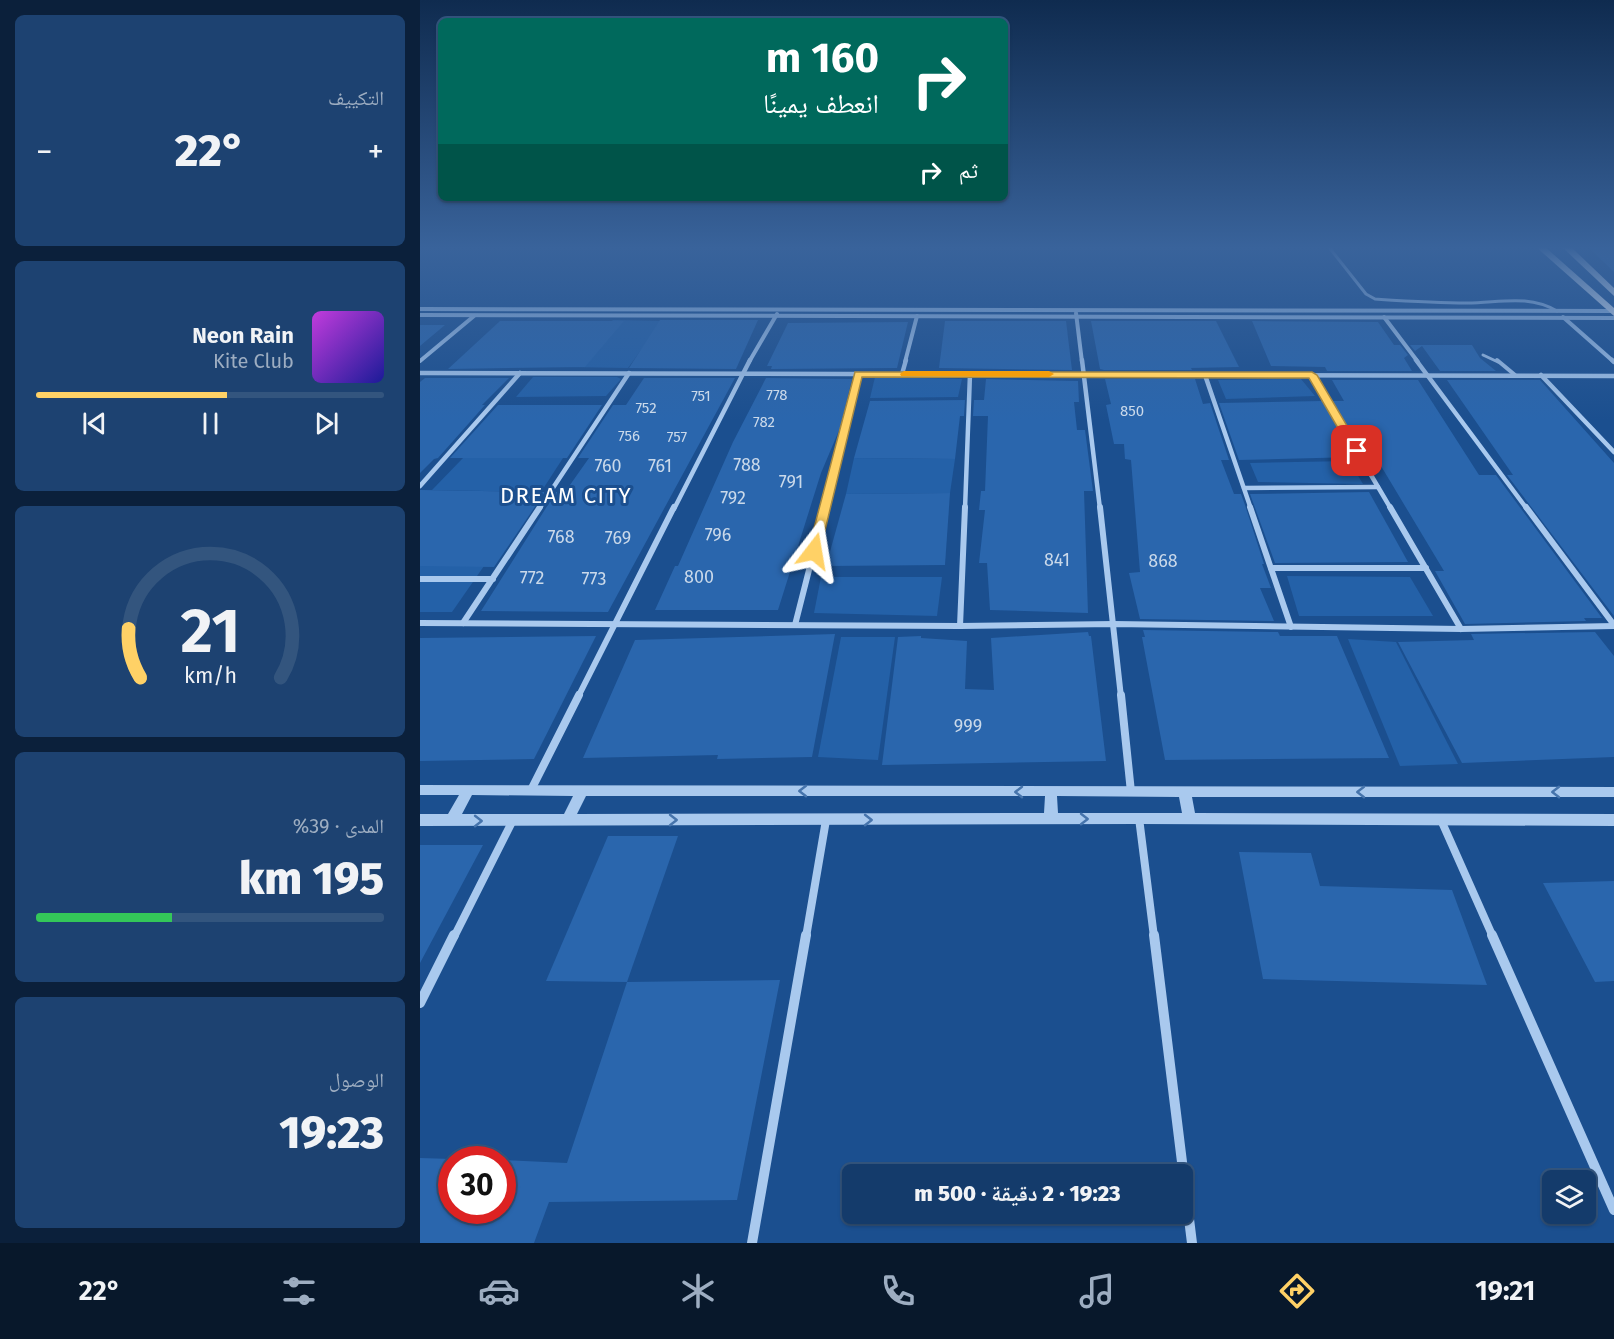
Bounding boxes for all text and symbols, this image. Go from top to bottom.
text: 160 m [766,33,879,83]
icon: right [900,42,978,120]
text: التكييف [328,86,384,110]
text: انعطف يمينًا [763,88,879,120]
text: 22° [175,124,245,178]
text: − [36,132,53,172]
text: + [368,132,384,172]
icon: right [914,156,947,189]
text: ثم [959,157,978,184]
text: Neon Rain [192,322,294,349]
text: Kite Club [213,349,294,373]
house number: 778 [766,386,788,404]
house number: 751 [691,387,711,405]
house number: 752 [635,399,657,417]
house number: 850 [1120,402,1144,420]
icon: previous [78,407,111,440]
icon: pause [194,407,227,440]
icon: next [310,407,343,440]
house number: 782 [753,413,775,431]
pin [1331,425,1382,476]
house number: 756 [618,427,640,445]
house number: 757 [667,428,687,446]
icon: arrive [1340,434,1373,467]
house number: 788 [733,454,761,476]
house number: 760 [594,455,622,477]
house number: 761 [648,455,672,477]
house number: 791 [779,471,803,493]
district label: DREAM CITY [500,482,632,509]
house number: 792 [720,487,746,509]
position arrow [782,519,846,583]
house number: 796 [705,524,731,546]
house number: 768 [547,526,575,548]
house number: 769 [605,527,631,549]
house number: 841 [1044,549,1070,571]
house number: 868 [1148,550,1178,572]
house number: 800 [684,566,714,588]
house number: 772 [520,567,544,589]
house number: 773 [582,568,606,590]
text: 21 [180,595,240,670]
text: km/h [183,664,237,690]
house number: 999 [954,715,982,737]
one-way arrow [798,785,807,797]
one-way arrow [1014,786,1023,798]
one-way arrow [1356,786,1365,798]
one-way arrow [1551,786,1560,798]
one-way arrow [1080,813,1089,825]
text: المدى · 39% [293,814,384,838]
one-way arrow [474,814,483,827]
one-way arrow [669,814,678,826]
one-way arrow [864,814,873,826]
text: 195 km [239,852,384,906]
text: الوصول [329,1068,384,1092]
text: 19:23 [279,1106,384,1160]
speed limit sign: 30 [438,1146,516,1224]
map controls [1542,1170,1596,1224]
button: layers [1542,1170,1596,1224]
text: 19:23 · 2 دقيقة · 500 m [914,1180,1121,1207]
icon: filters [278,1270,320,1312]
icon: car [478,1270,520,1312]
icon: climate [677,1270,719,1312]
icon: phone [877,1270,919,1312]
icon: music [1076,1270,1118,1312]
icon: directions [1276,1270,1318,1312]
text: 22° [79,1275,121,1307]
text: 19:21 [1475,1275,1535,1307]

